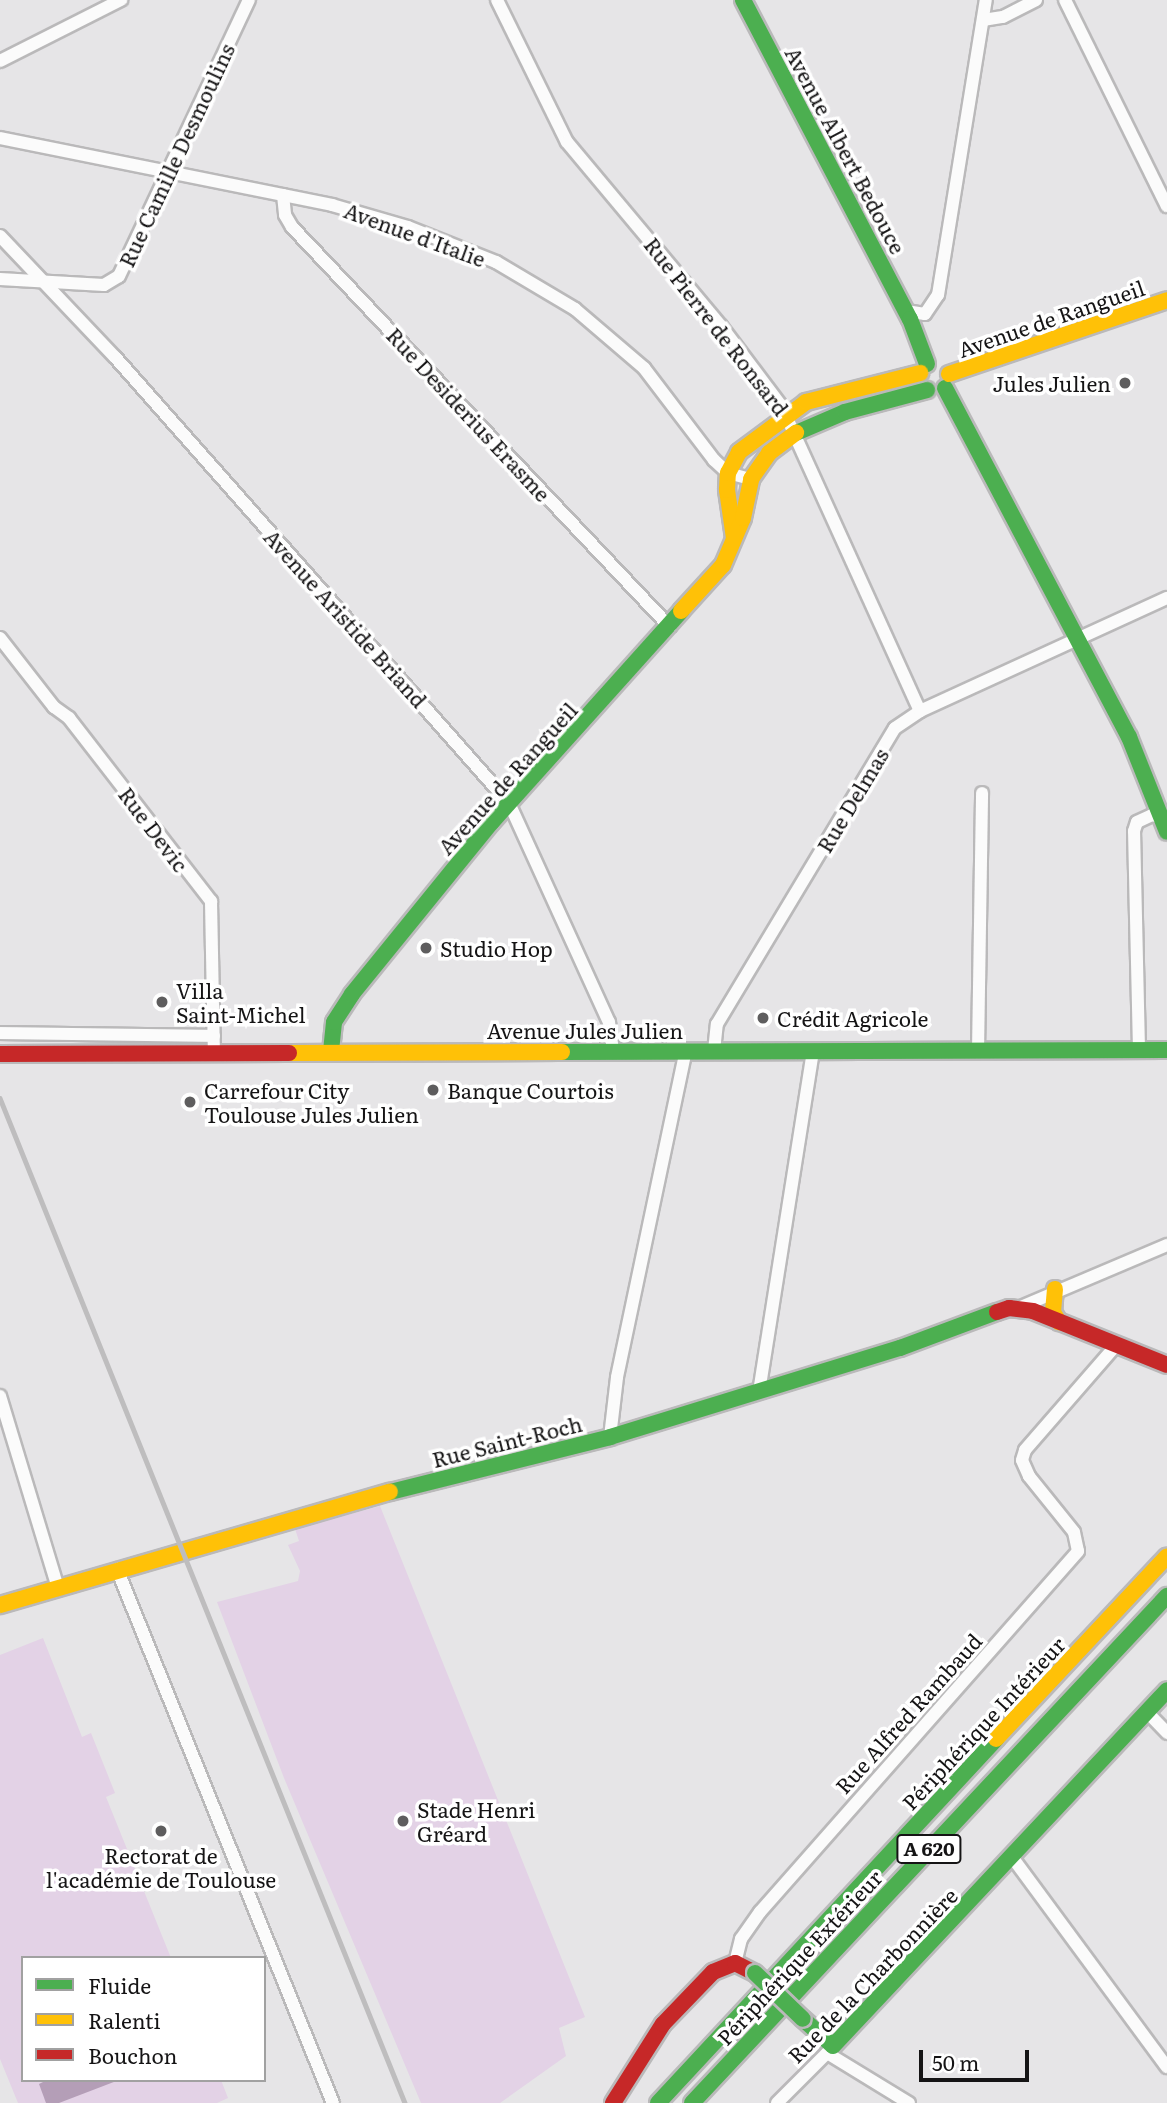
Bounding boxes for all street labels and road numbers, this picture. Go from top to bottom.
street label: Rue Camille Desmoulins [113,39,239,271]
street label: Avenue Albert Bedouce [781,42,911,258]
street label: Avenue d'Italie [341,197,489,271]
street label: Rue Pierre de Ronsard [640,232,794,420]
street label: Avenue de Rangueil [954,274,1148,362]
street label: Rue Desiderius Erasme [382,322,556,506]
street label: Avenue Aristide Briand [259,524,433,712]
street label: Avenue de Rangueil [432,697,582,859]
street label: Rue Delmas [811,743,893,857]
street label: Rue Devic [114,782,194,876]
street label: Avenue Jules Julien [487,1017,683,1043]
street label: Rue Saint-Roch [429,1410,585,1472]
street label: Rue Alfred Rambaud [830,1628,986,1798]
street label: Périphérique Intérieur [896,1631,1070,1815]
road number: A 620 [896,1834,962,1865]
street label: Périphérique Extérieur [711,1864,887,2050]
street label: Rue de la Charbonnière [782,1883,962,2067]

